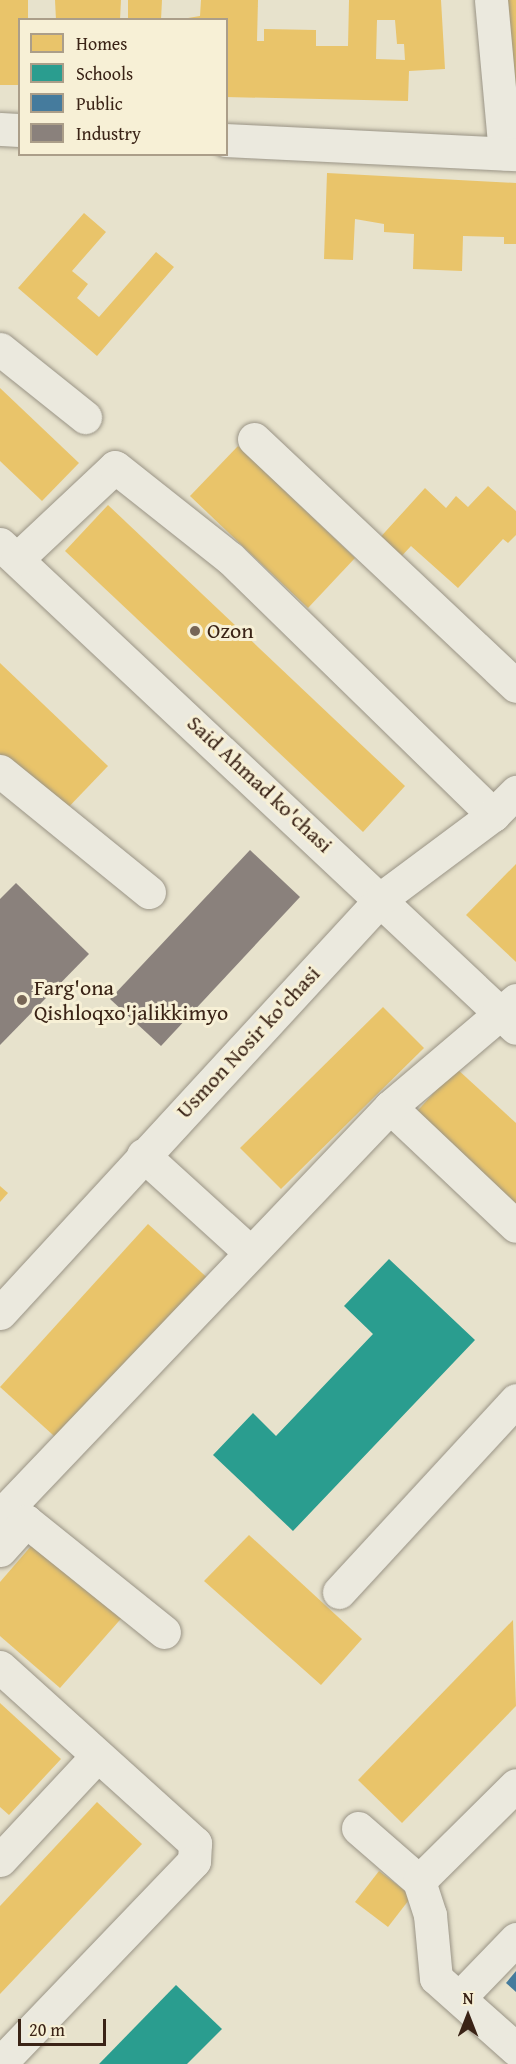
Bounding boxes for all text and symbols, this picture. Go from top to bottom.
legend [18,18,228,156]
text: Homes [76,30,127,57]
text: Schools [76,60,133,87]
text: Public [76,90,123,117]
text: Industry [76,120,141,147]
place label: Ozon [207,618,254,644]
marker: Ozon [188,624,202,638]
street label: Said Ahmad ko'chasi [182,710,338,858]
street label: Usmon Nosir ko'chasi [171,960,325,1124]
place label: Farg'ona Qishloqxo'jalikkimyo [34,974,228,1026]
marker: Farg'ona Qishloqxo'jalikkimyo [15,993,29,1007]
north arrow [438,1986,498,2046]
text: N [463,1986,473,2010]
scale bar [21,2007,110,2045]
text: 20 m [29,2016,65,2043]

